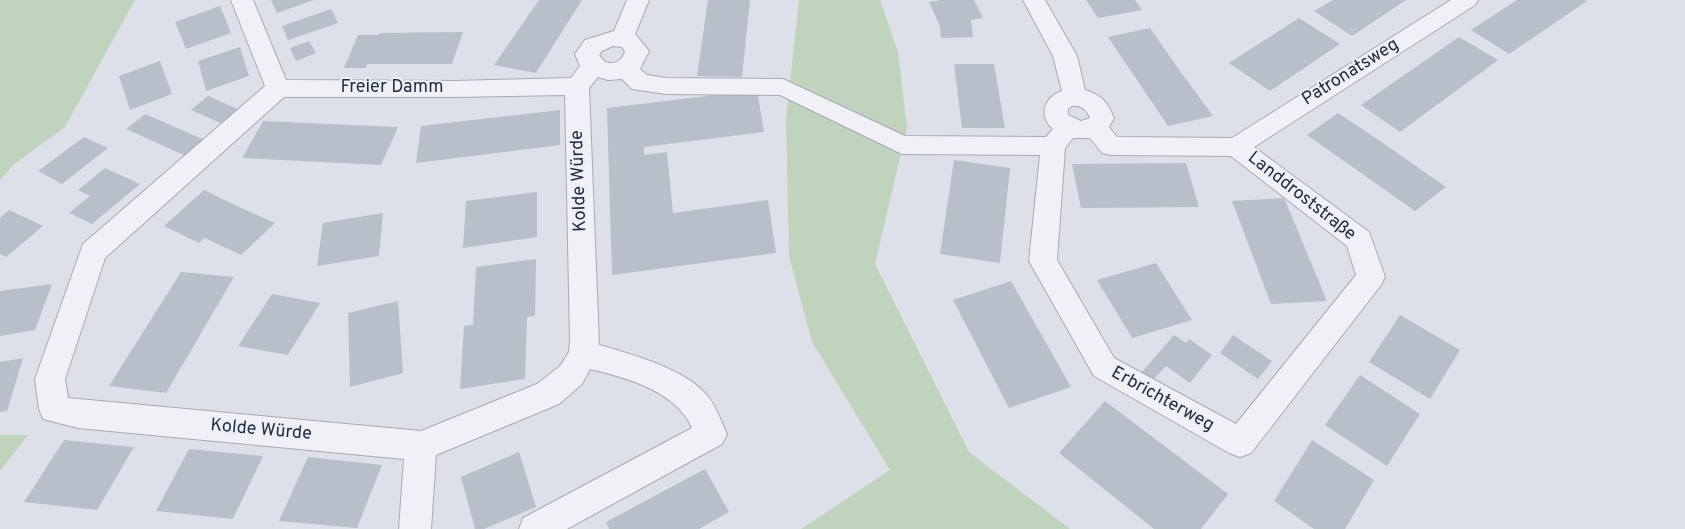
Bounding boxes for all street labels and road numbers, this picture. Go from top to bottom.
street label: Patronatsweg [1299,35,1403,111]
street label: Freier Damm [340,77,444,99]
street label: Kolde Würde [567,130,593,232]
street label: Landdroststraße [1242,148,1360,246]
street label: Erbrichterweg [1107,363,1217,437]
street label: Kolde Würde [209,416,313,446]

